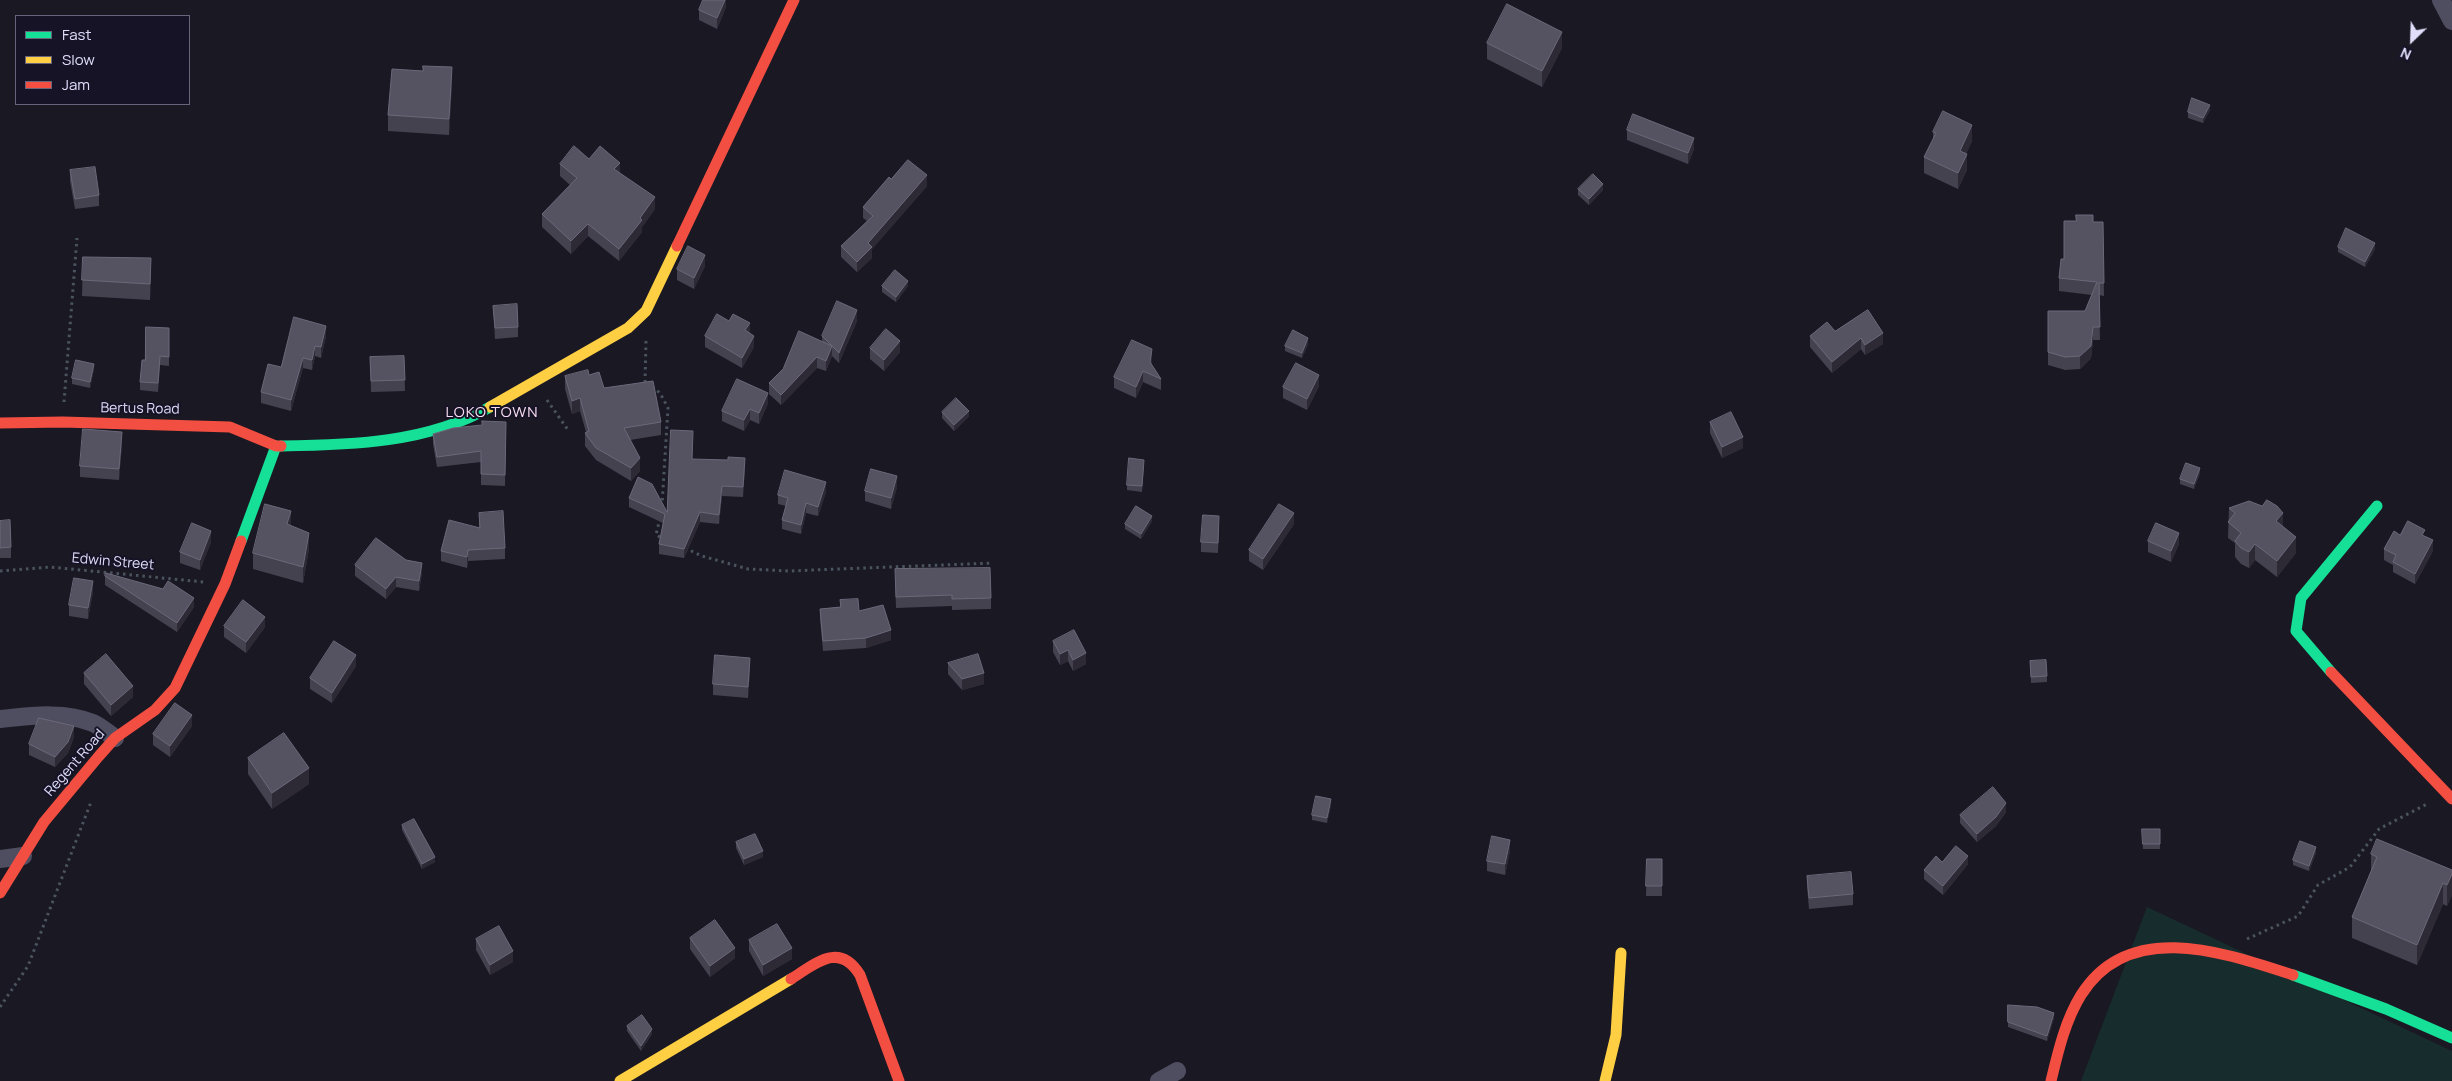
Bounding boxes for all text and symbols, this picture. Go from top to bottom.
legend [15,15,190,105]
north arrow [2387,15,2437,65]
text: Fast [62,24,91,45]
text: N [2397,43,2414,65]
text: Slow [62,49,95,70]
text: Jam [62,74,90,95]
street label: Bertus Road [100,400,180,418]
district label: LOKO TOWN [444,404,540,422]
street label: Edwin Street [71,550,155,574]
street label: Regent Road [41,726,109,800]

